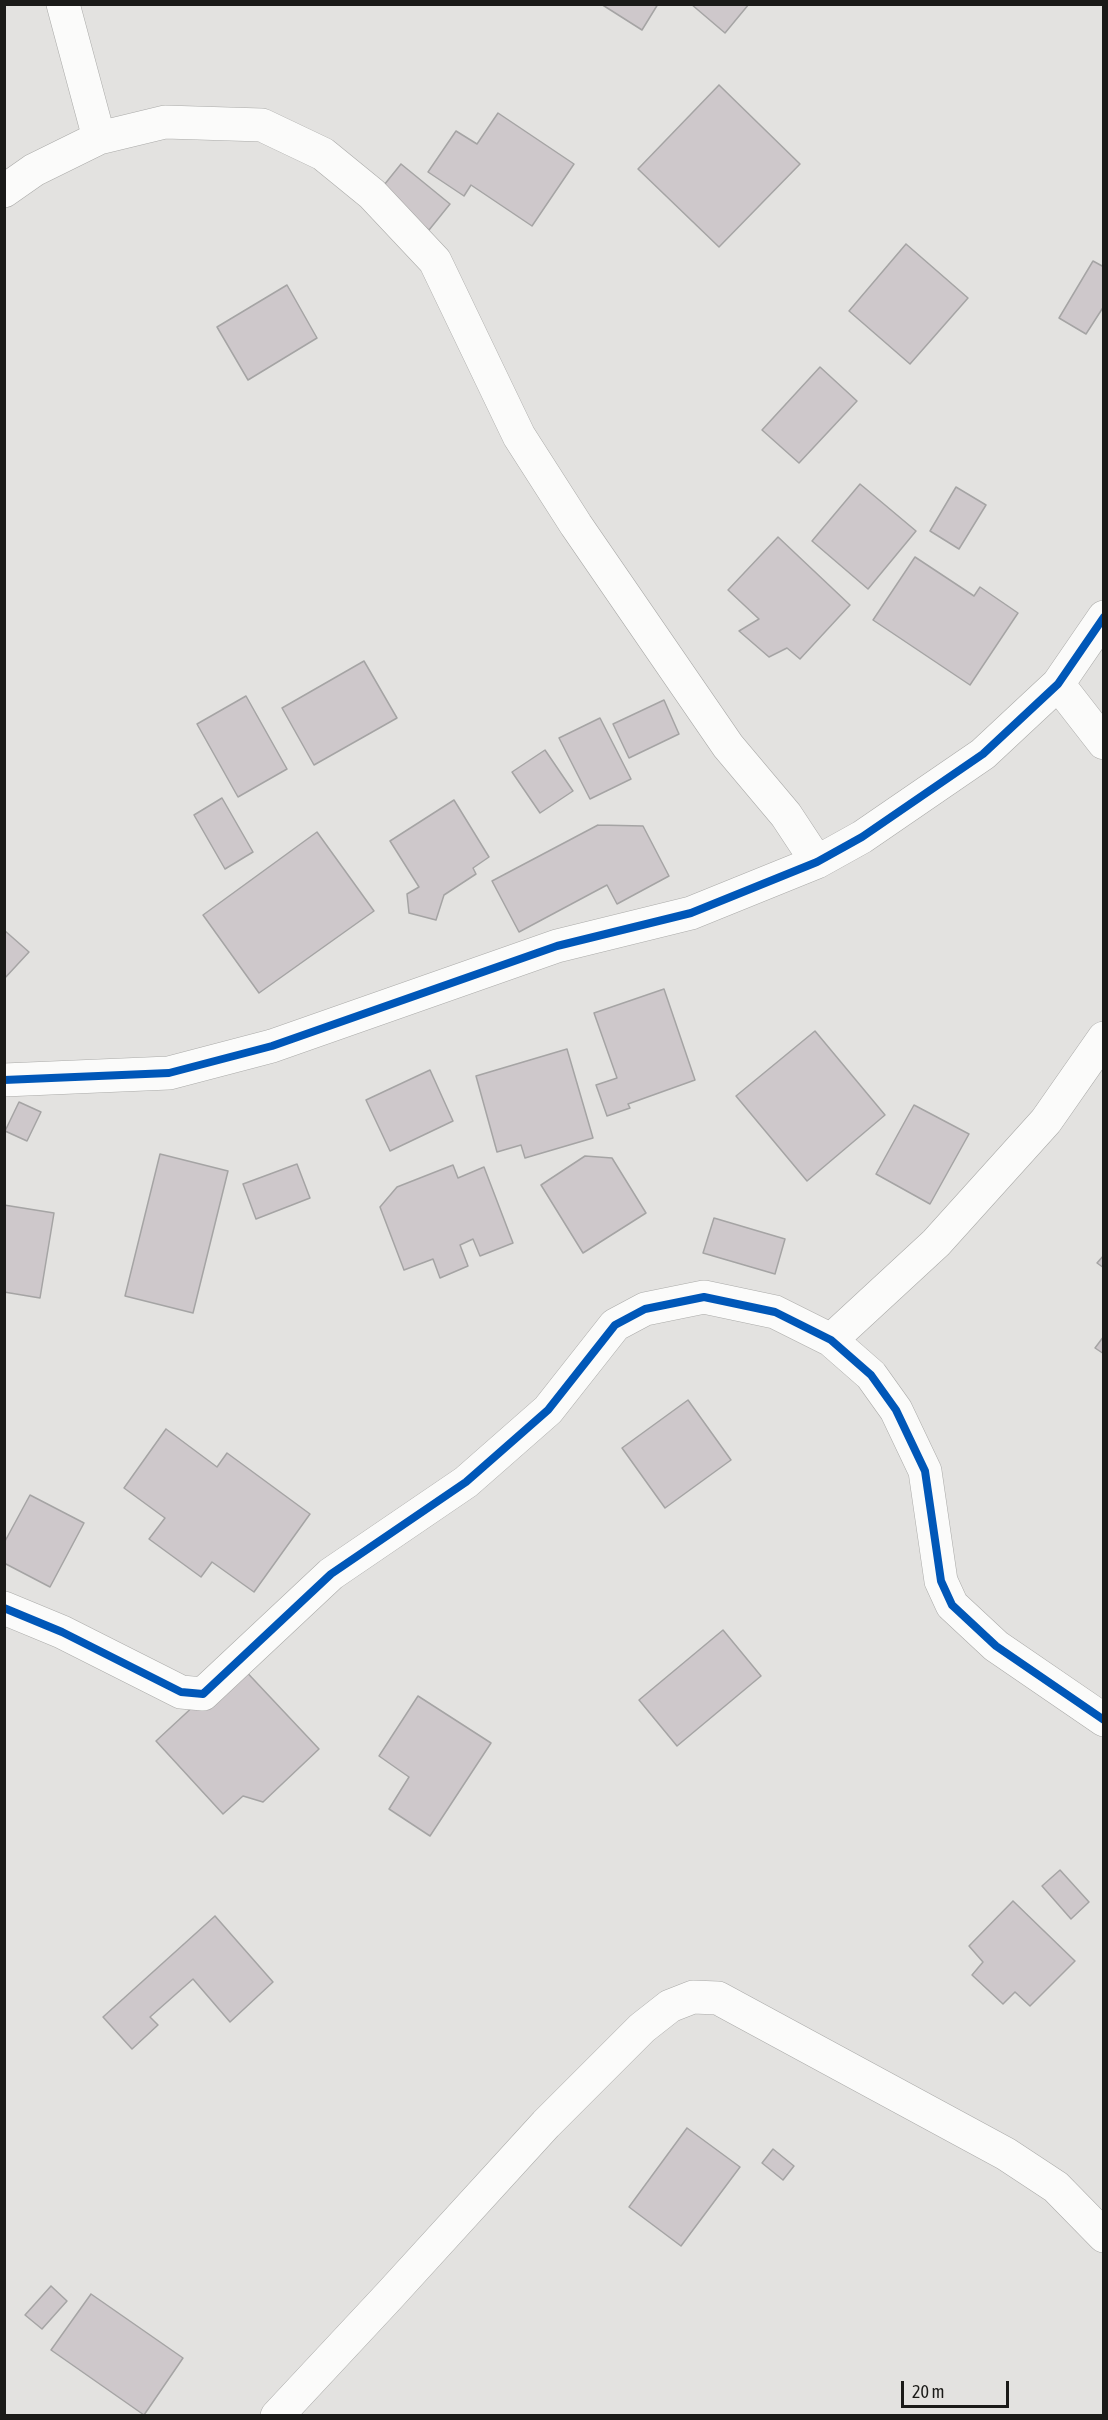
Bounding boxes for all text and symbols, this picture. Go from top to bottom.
scale bar [904,2369,1012,2407]
text: 20 m [912,2381,944,2402]

